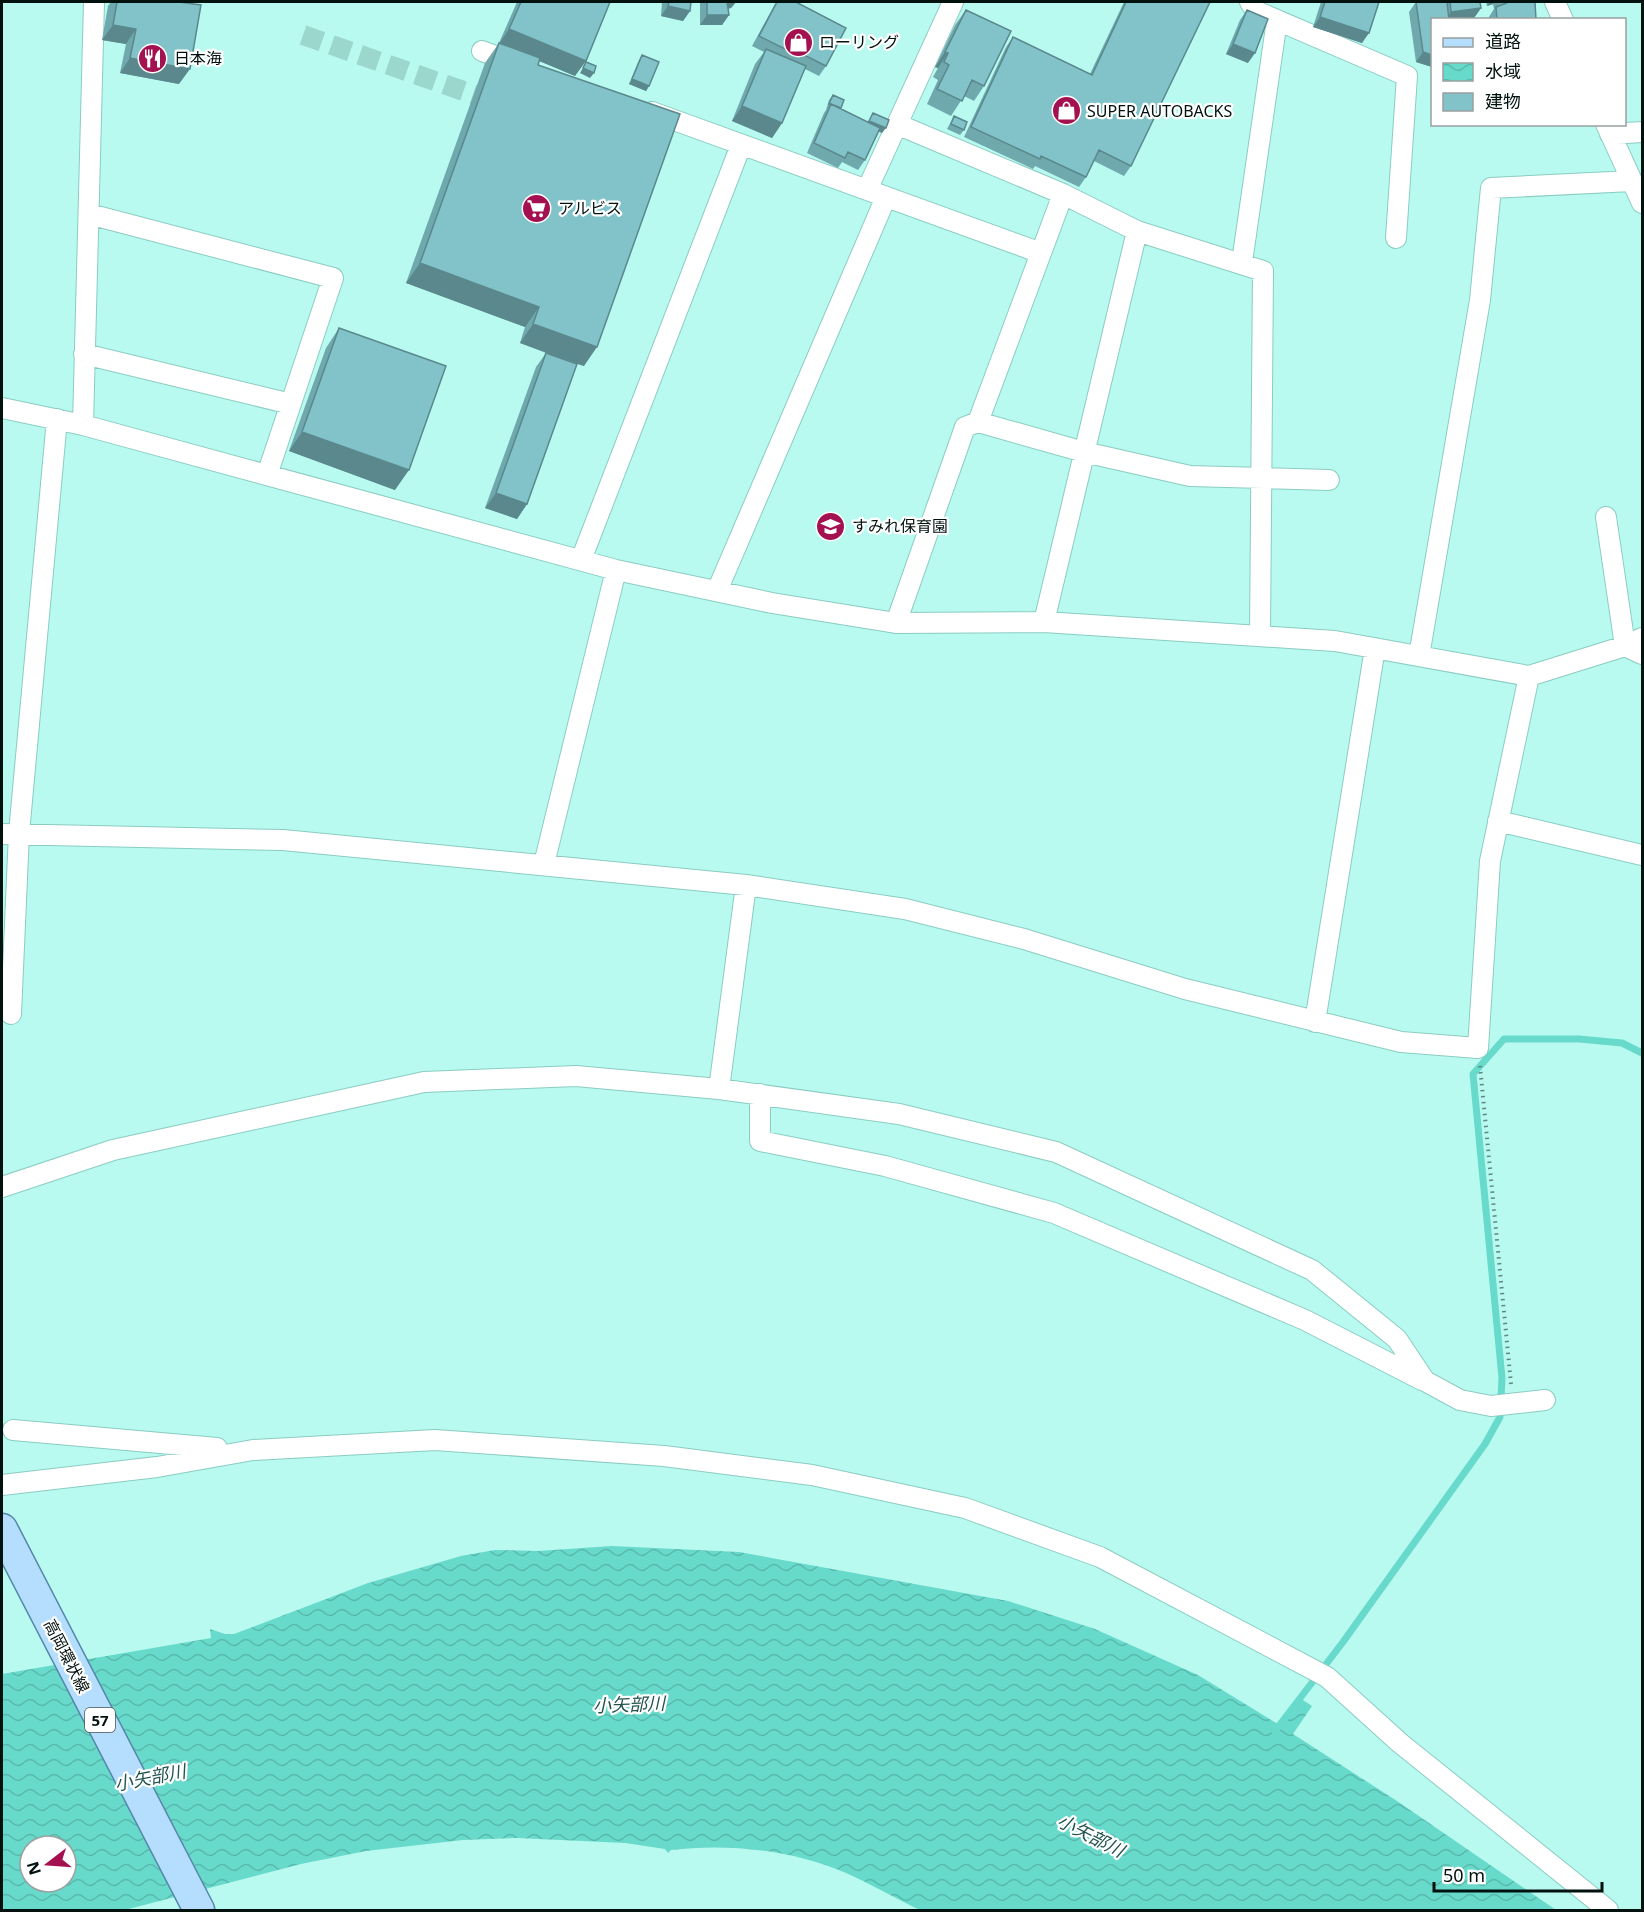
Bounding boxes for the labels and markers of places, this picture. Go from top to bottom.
shop icon: ローリング [782,26,814,58]
place label: ローリング [819,31,899,53]
restaurant icon: 日本海 [137,42,169,74]
place label: 日本海 [174,47,222,69]
shop icon: SUPER AUTOBACKS [1050,95,1082,127]
place label: SUPER AUTOBACKS [1087,100,1232,122]
supermarket icon: アルビス [521,192,553,224]
place label: アルビス [558,197,622,219]
school or university icon: すみれ保育園 [815,510,847,542]
place label: すみれ保育園 [852,515,948,537]

